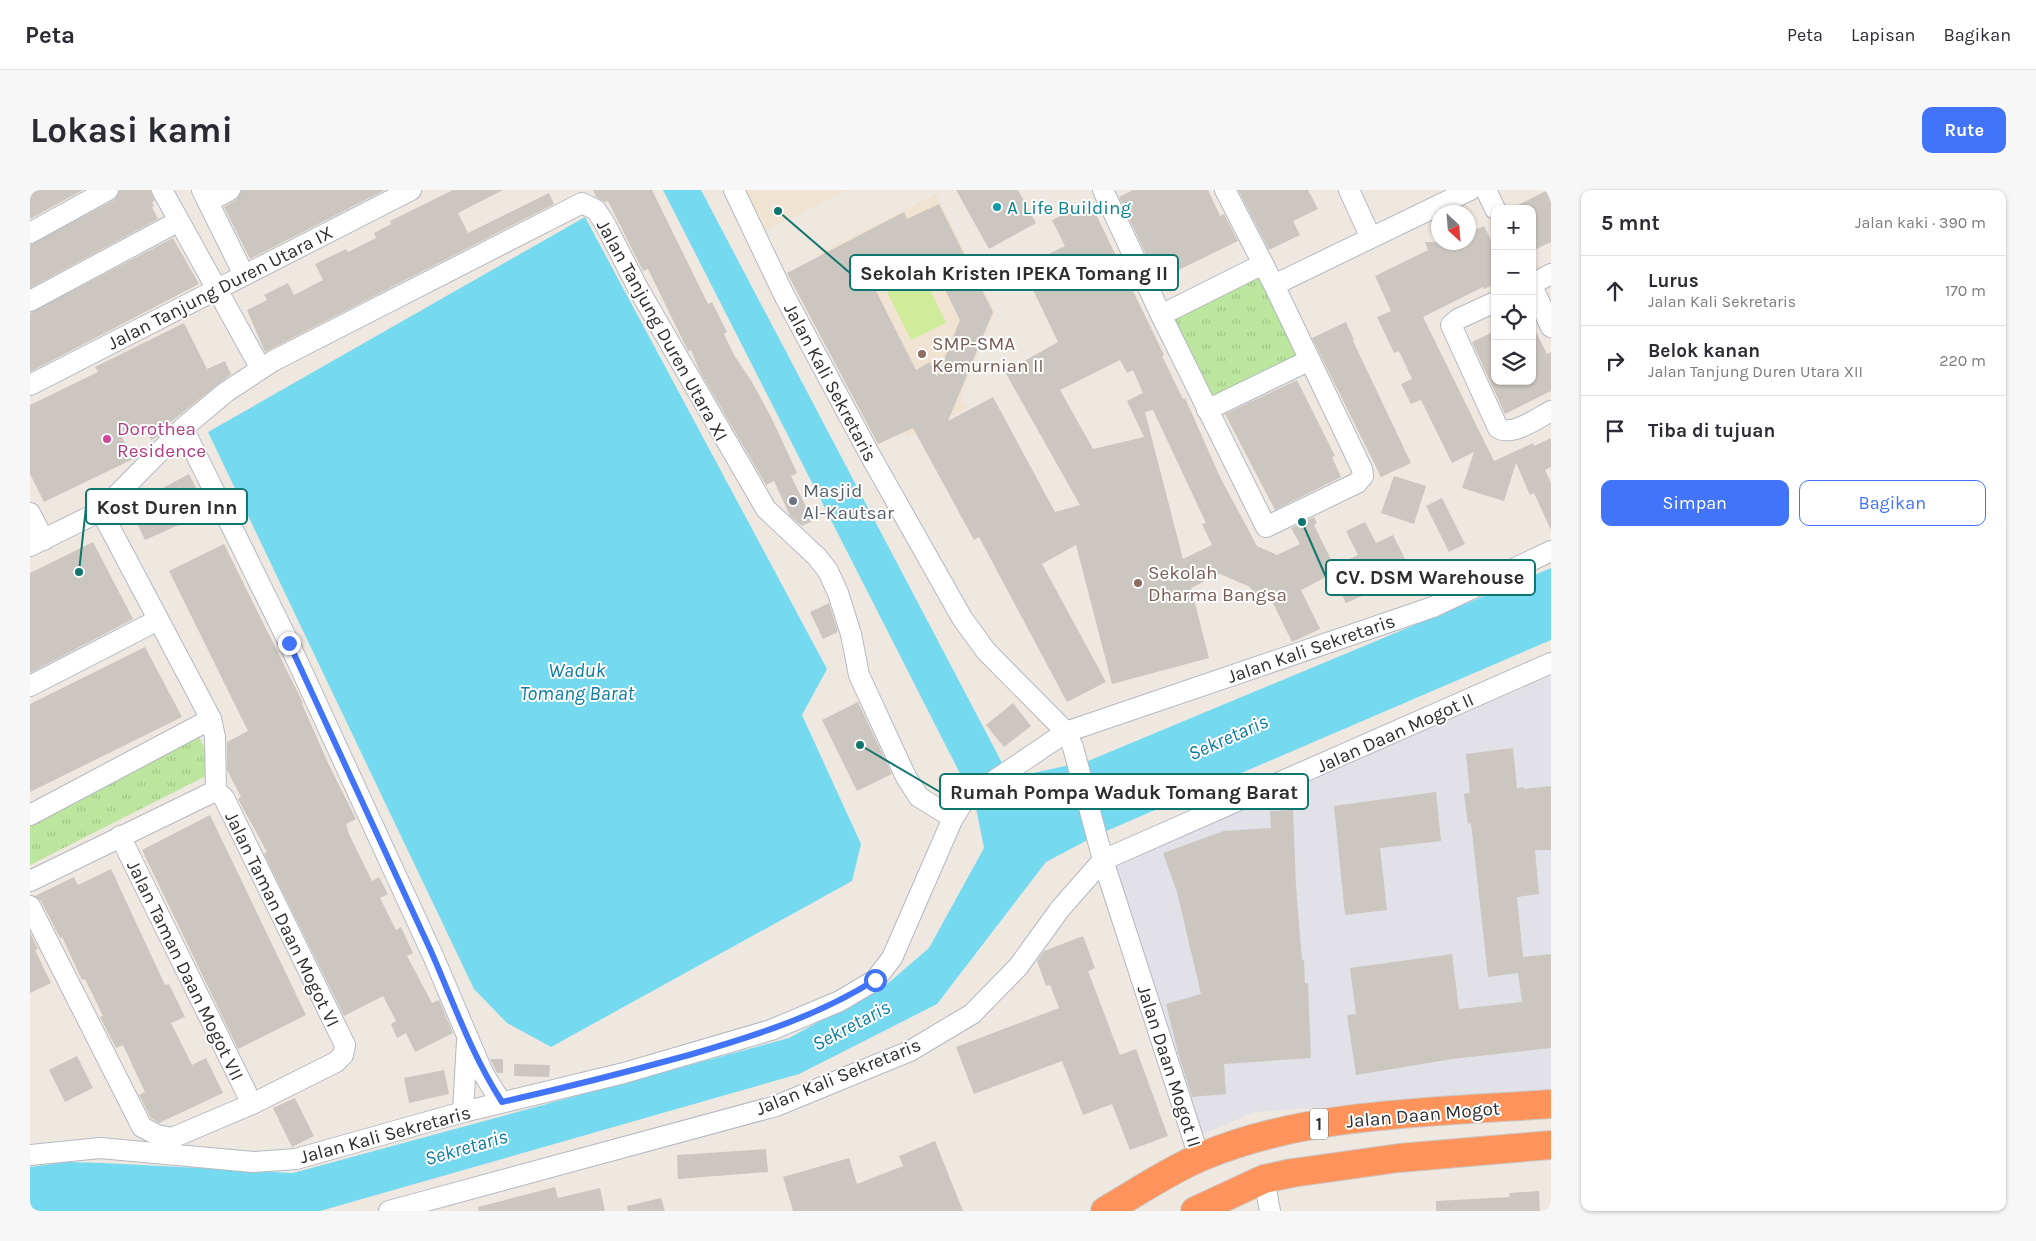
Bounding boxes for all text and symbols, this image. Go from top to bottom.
text: Peta [25,21,75,49]
text: Peta [1787,24,1823,46]
text: Lapisan [1851,24,1915,46]
text: Bagikan [1943,24,2011,46]
button: Rute [1922,107,2006,153]
text: Lokasi kami [30,110,233,151]
place label: A Life Building [1007,197,1131,219]
marker: A Life Building [991,201,1003,213]
north arrow [1431,205,1476,250]
map controls [1491,205,1536,385]
button: + [1491,205,1536,250]
text: 5 mnt [1601,211,1660,235]
text: Jalan kaki · 390 m [1855,213,1986,232]
street label: Jalan Tanjung Duren Utara XI [592,216,732,445]
street label: Jalan Tanjung Duren Utara IX [104,221,337,354]
button: − [1491,250,1536,295]
callout: Sekolah Kristen IPEKA Tomang II [850,255,1178,290]
text: Sekolah Kristen IPEKA Tomang II [860,262,1168,285]
text: Lurus [1648,270,1699,292]
icon: ahead [1601,277,1629,305]
text: 170 m [1945,281,1986,300]
text: Jalan Kali Sekretaris [1648,292,1796,311]
button: locate [1491,295,1536,340]
street label: Jalan Kali Sekretaris [779,300,881,465]
place label: SMP-SMA Kemurnian II [932,333,1044,377]
button: layers [1491,340,1536,385]
text: Belok kanan [1648,340,1760,362]
icon: right [1601,347,1629,375]
marker: SMP-SMA Kemurnian II [916,348,928,360]
text: 220 m [1939,351,1986,370]
text: Jalan Tanjung Duren Utara XII [1648,362,1863,381]
icon: arrive [1601,417,1629,445]
place label: Dorothea Residence [117,418,206,462]
text: Tiba di tujuan [1648,420,1775,442]
marker: Dorothea Residence [101,433,113,445]
place label: Masjid Al-Kautsar [803,480,894,524]
button: Simpan [1601,480,1789,526]
button: Bagikan [1799,480,1986,526]
callout: Kost Duren Inn [86,489,247,524]
marker: Masjid Al-Kautsar [787,495,799,507]
text: Kost Duren Inn [96,496,238,519]
callout: CV. DSM Warehouse [1326,560,1535,595]
place label: Sekolah Dharma Bangsa [1148,562,1287,606]
text: CV. DSM Warehouse [1336,566,1524,589]
marker: Sekolah Dharma Bangsa [1132,577,1144,589]
street label: Jalan Kali Sekretaris [1225,610,1398,688]
route end [278,632,301,655]
water label: Waduk Tomang Barat [520,659,635,705]
street label: Jalan Daan Mogot II [1314,688,1477,777]
water label: Sekretaris [1185,710,1272,765]
callout: Rumah Pompa Waduk Tomang Barat [940,774,1308,809]
text: Rumah Pompa Waduk Tomang Barat [950,781,1298,804]
street label: Jalan Taman Daan Mogot VI [220,808,344,1031]
street label: Jalan Taman Daan Mogot VII [122,857,248,1084]
route start [864,969,887,992]
street label: Jalan Daan Mogot II [1132,982,1206,1150]
water label: Sekretaris [808,995,894,1056]
street label: Jalan Kali Sekretaris [753,1034,924,1120]
street label: Jalan Daan Mogot [1345,1097,1501,1133]
street label: Jalan Kali Sekretaris [297,1100,473,1168]
road number: 1 [1310,1109,1328,1140]
water label: Sekretaris [422,1124,510,1170]

